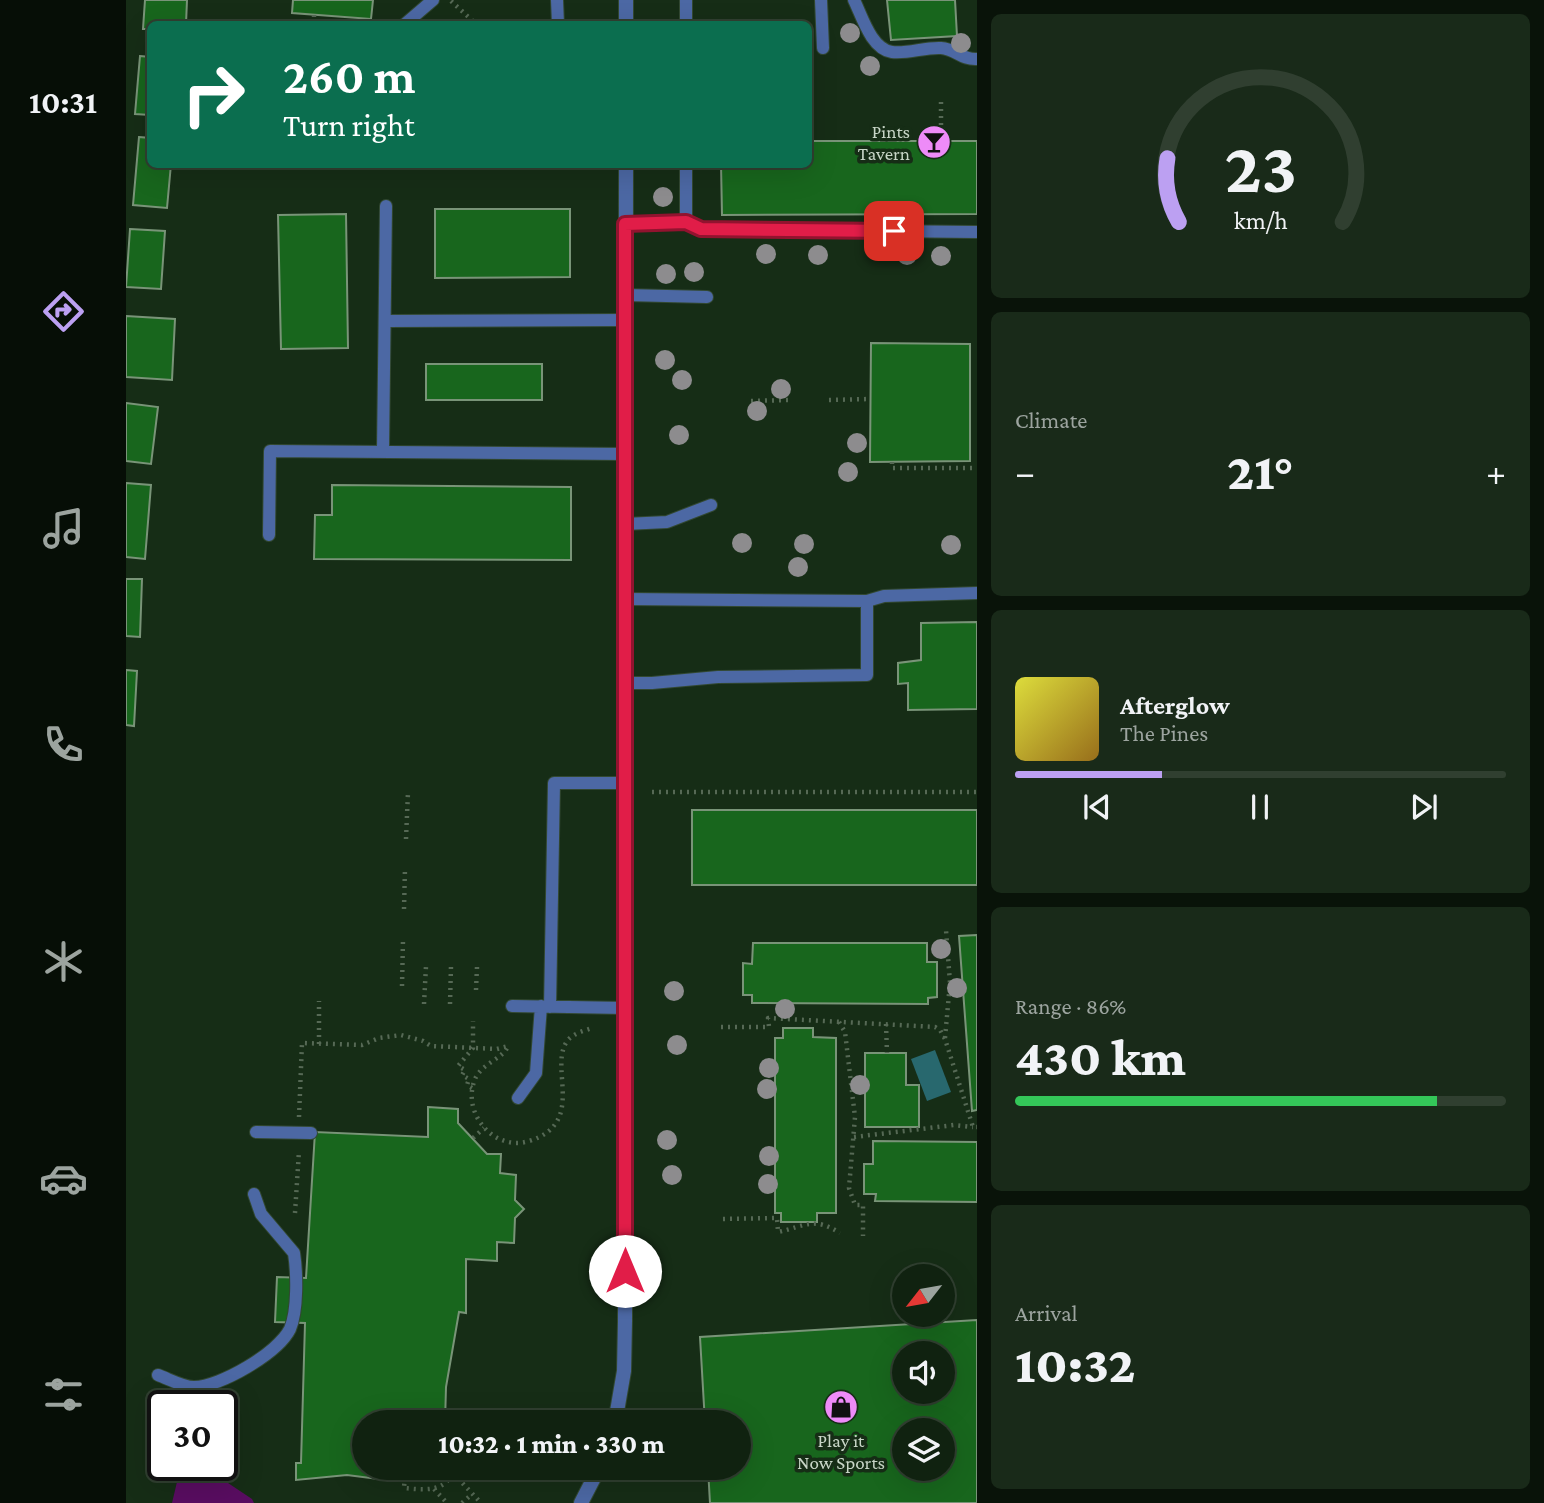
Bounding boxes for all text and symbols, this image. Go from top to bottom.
icon: right [168,49,259,140]
text: 260 m [283,49,415,104]
text: 10:31 [29,84,97,120]
text: Turn right [283,107,415,143]
place label: Pints Tavern [858,121,910,164]
bar icon: Pints Tavern [915,123,953,161]
text: 23 [1224,127,1297,208]
pin [864,201,924,261]
text: km/h [1234,207,1287,234]
icon: arrive [875,212,913,250]
icon: directions [39,287,88,336]
text: Climate [1015,407,1087,433]
text: 21° [1227,442,1294,500]
text: − [1015,451,1035,493]
text: + [1486,451,1506,493]
icon: music [39,504,88,553]
text: Afterglow [1120,691,1230,720]
icon: phone [39,720,88,769]
text: The Pines [1120,720,1208,746]
icon: previous [1078,788,1116,826]
icon: pause [1241,788,1279,826]
icon: next [1405,788,1443,826]
icon: climate [39,937,88,986]
text: Range · 86% [1015,993,1126,1019]
text: 430 km [1015,1028,1186,1086]
icon: car [39,1154,88,1203]
position arrow [588,1234,662,1308]
north arrow [892,1264,956,1326]
map controls [892,1264,955,1481]
text: Arrival [1015,1300,1078,1326]
text: 10:32 [1015,1335,1136,1393]
button: sound [892,1341,955,1404]
icon: filters [39,1370,88,1419]
shop icon: Play it Now Sports [822,1388,860,1426]
speed limit sign: 30 [147,1390,238,1481]
button: layers [892,1418,955,1481]
text: 10:32 · 1 min · 330 m [438,1430,665,1459]
place label: Play it Now Sports [797,1430,885,1473]

